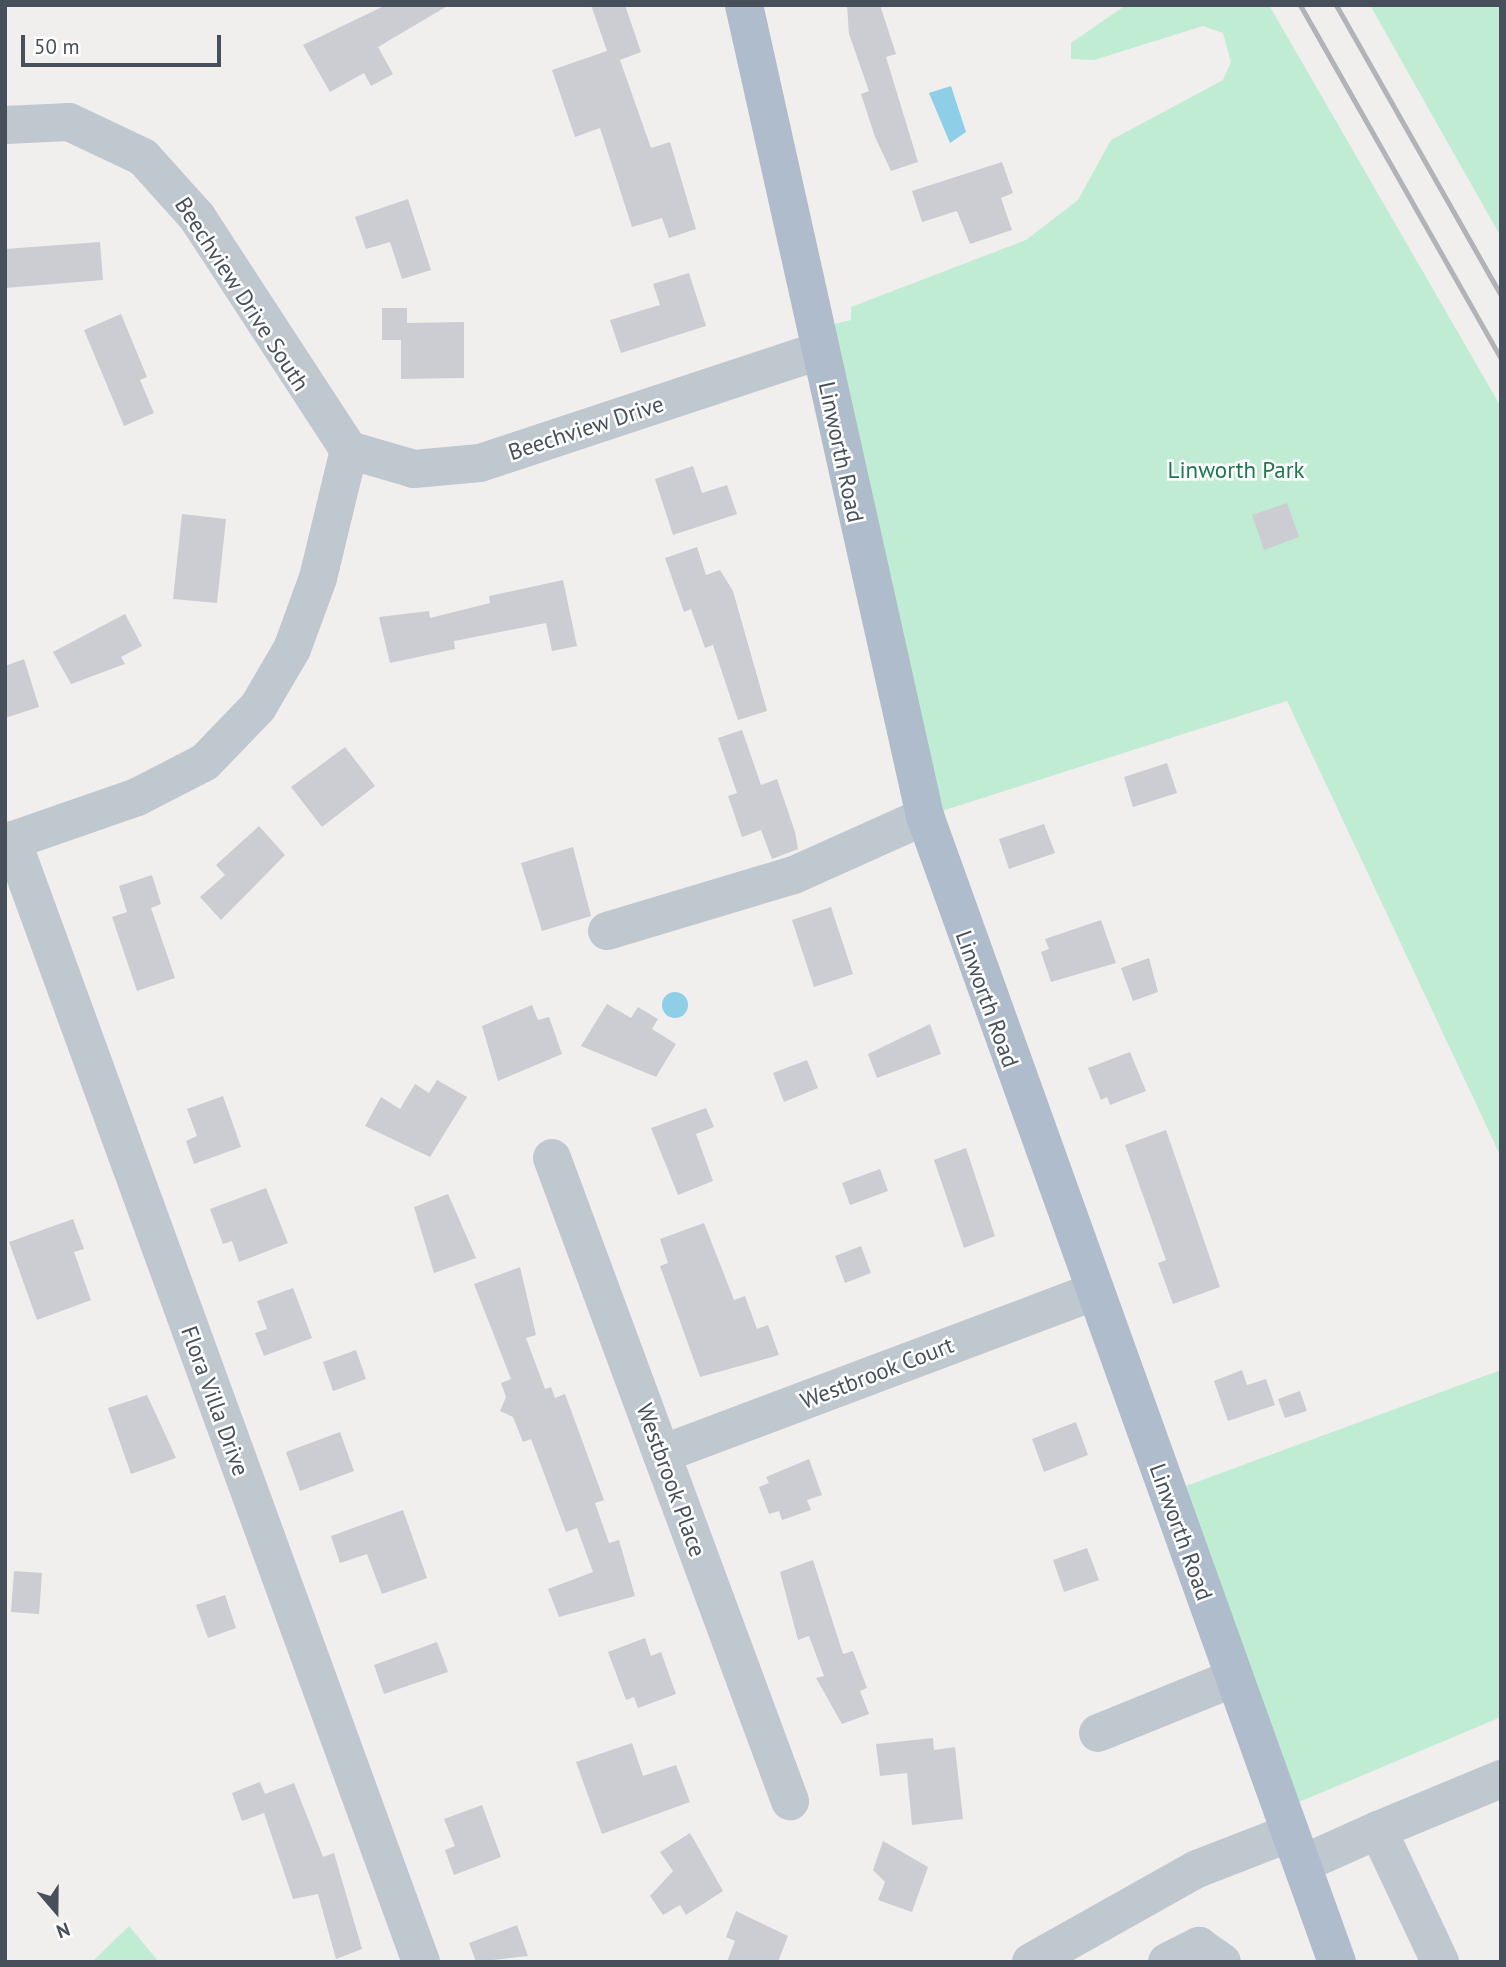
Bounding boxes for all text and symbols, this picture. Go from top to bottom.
scale bar [24,21,224,65]
text: 50 m [34,33,80,60]
street label: Beechview Drive South [169,192,315,396]
street label: Linworth Road [813,379,869,525]
street label: Beechview Drive [504,390,668,466]
park label: Linworth Park [1168,456,1304,484]
street label: Linworth Road [950,927,1024,1071]
street label: Flora Villa Drive [175,1322,255,1480]
street label: Westbrook Court [796,1331,958,1415]
street label: Westbrook Place [630,1399,712,1561]
street label: Linworth Road [1144,1460,1218,1604]
north arrow [21,1876,91,1946]
text: N [53,1917,73,1944]

